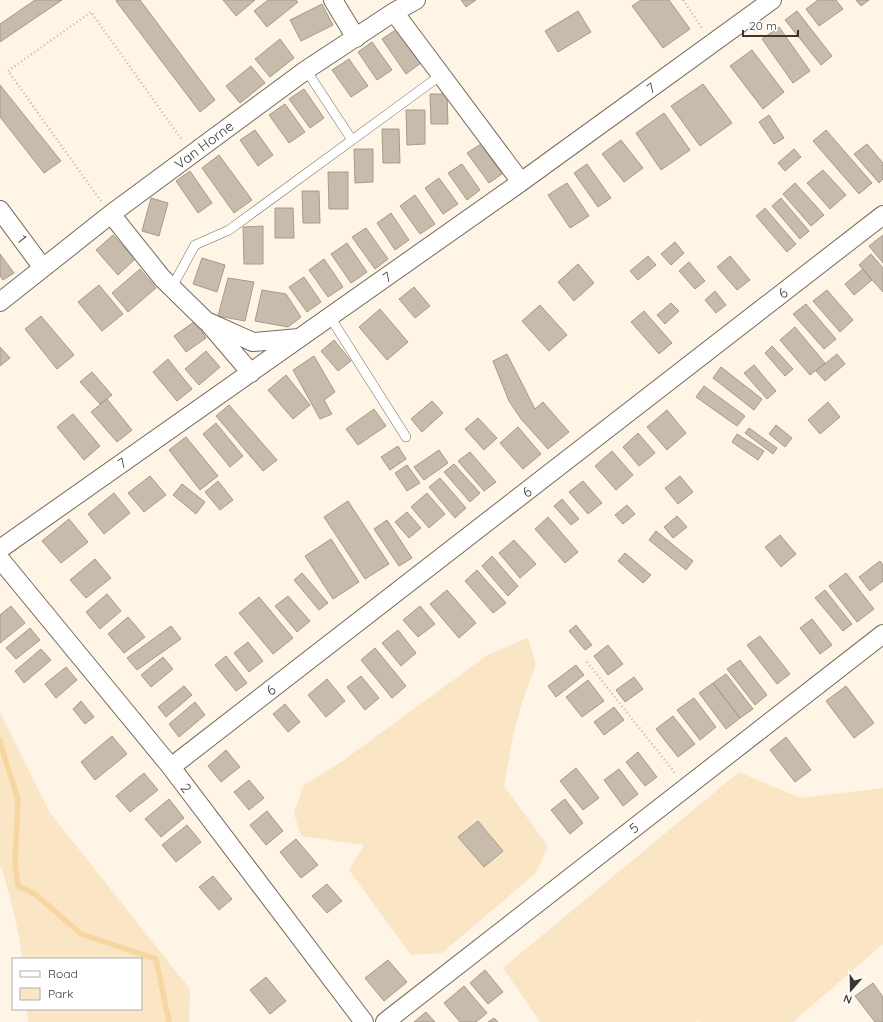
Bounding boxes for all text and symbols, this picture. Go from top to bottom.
scale bar [743,12,798,38]
text: 20 m [749,18,777,33]
street label: 7 [643,79,659,97]
street label: Van Horne [171,117,237,173]
street label: 1 [13,232,31,246]
street label: 7 [379,268,395,286]
street label: 6 [774,283,792,302]
street label: 7 [114,454,130,472]
street label: 6 [518,482,536,501]
street label: 6 [262,680,280,699]
street label: 2 [176,779,196,797]
street label: 5 [625,819,643,837]
legend [12,958,142,1010]
text: Road [48,966,78,981]
north arrow [831,970,871,1010]
text: Park [48,986,73,1001]
text: N [841,991,854,1007]

